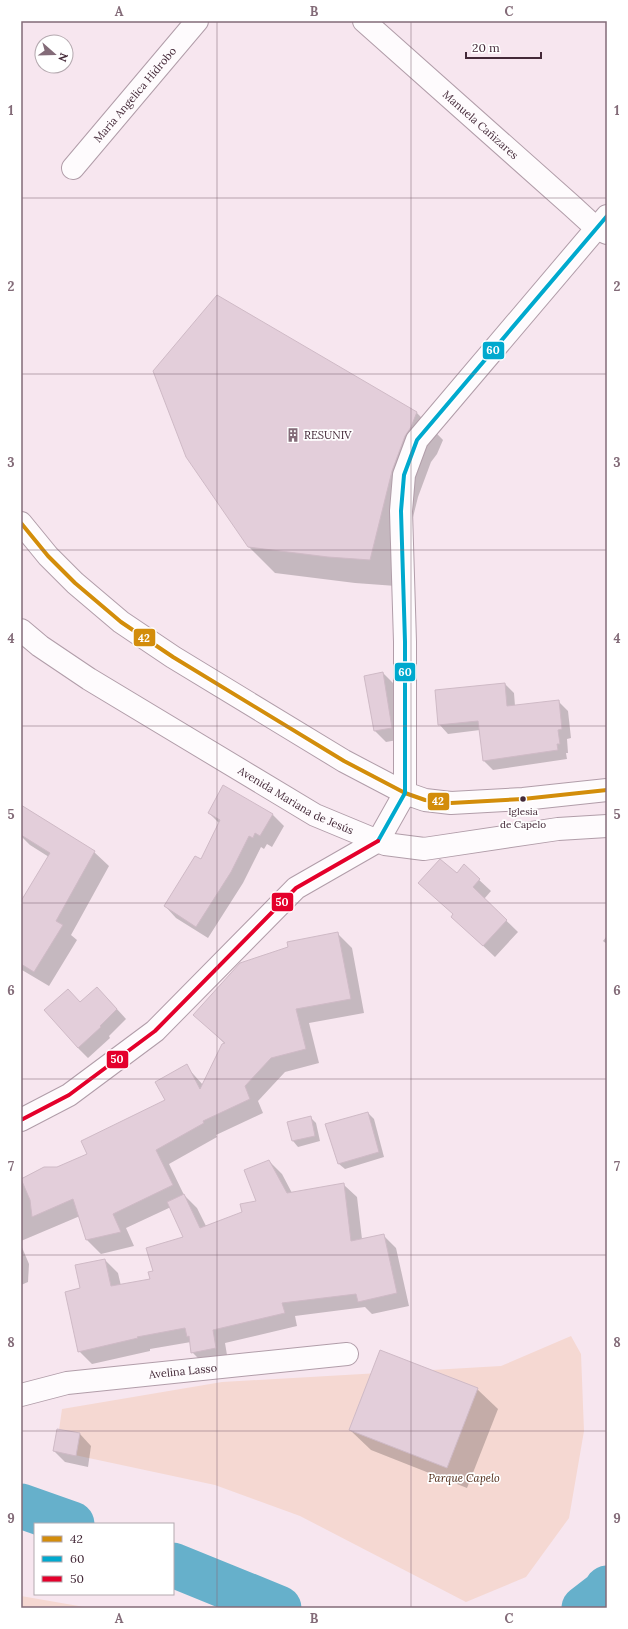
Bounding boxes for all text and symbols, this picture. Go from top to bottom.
text: A [115,3,124,20]
text: B [310,3,319,20]
text: C [505,3,514,20]
north arrow [34,34,74,74]
scale bar [466,34,541,60]
text: 20 m [472,40,500,55]
street label: Maria Angelica Hidrobo [91,44,179,145]
text: N [55,51,71,64]
street label: Manuela Cañizares [440,87,521,162]
text: 1 [8,102,14,119]
text: 1 [614,102,620,119]
text: 2 [8,278,15,295]
text: 2 [614,278,621,295]
line badge: 60 [482,341,505,360]
text: 60 [486,343,500,357]
building icon: RESUNIV [285,427,301,443]
place label: RESUNIV [304,428,352,442]
text: 3 [7,454,15,471]
text: 3 [613,454,621,471]
line badge: 42 [133,628,156,647]
text: 4 [7,630,15,647]
text: 4 [613,630,621,647]
text: 42 [138,631,150,645]
line badge: 60 [394,662,416,682]
text: 60 [398,665,412,679]
street label: Avenida Mariana de Jesús [235,763,356,837]
line badge: 42 [427,792,450,811]
text: 42 [432,794,444,808]
marker: Iglesia de Capelo [518,794,528,804]
place label: Iglesia de Capelo [500,805,546,831]
text: 5 [7,806,15,823]
text: 5 [613,806,621,823]
line badge: 50 [271,892,294,912]
text: 50 [276,895,288,909]
text: 6 [7,982,15,999]
text: 6 [613,982,621,999]
line badge: 50 [106,1050,129,1069]
text: 50 [111,1052,123,1066]
text: 7 [8,1158,14,1175]
text: 7 [614,1158,620,1175]
text: 8 [7,1334,15,1351]
text: 8 [613,1334,621,1351]
street label: Avelina Lasso [147,1361,218,1382]
park label: Parque Capelo [428,1471,500,1485]
text: 9 [7,1510,15,1527]
text: 9 [613,1510,621,1527]
legend [34,1523,174,1595]
text: 42 [70,1531,83,1546]
text: 60 [70,1551,84,1566]
text: 50 [70,1571,84,1586]
text: A [115,1610,124,1627]
text: B [310,1610,319,1627]
text: C [505,1610,514,1627]

